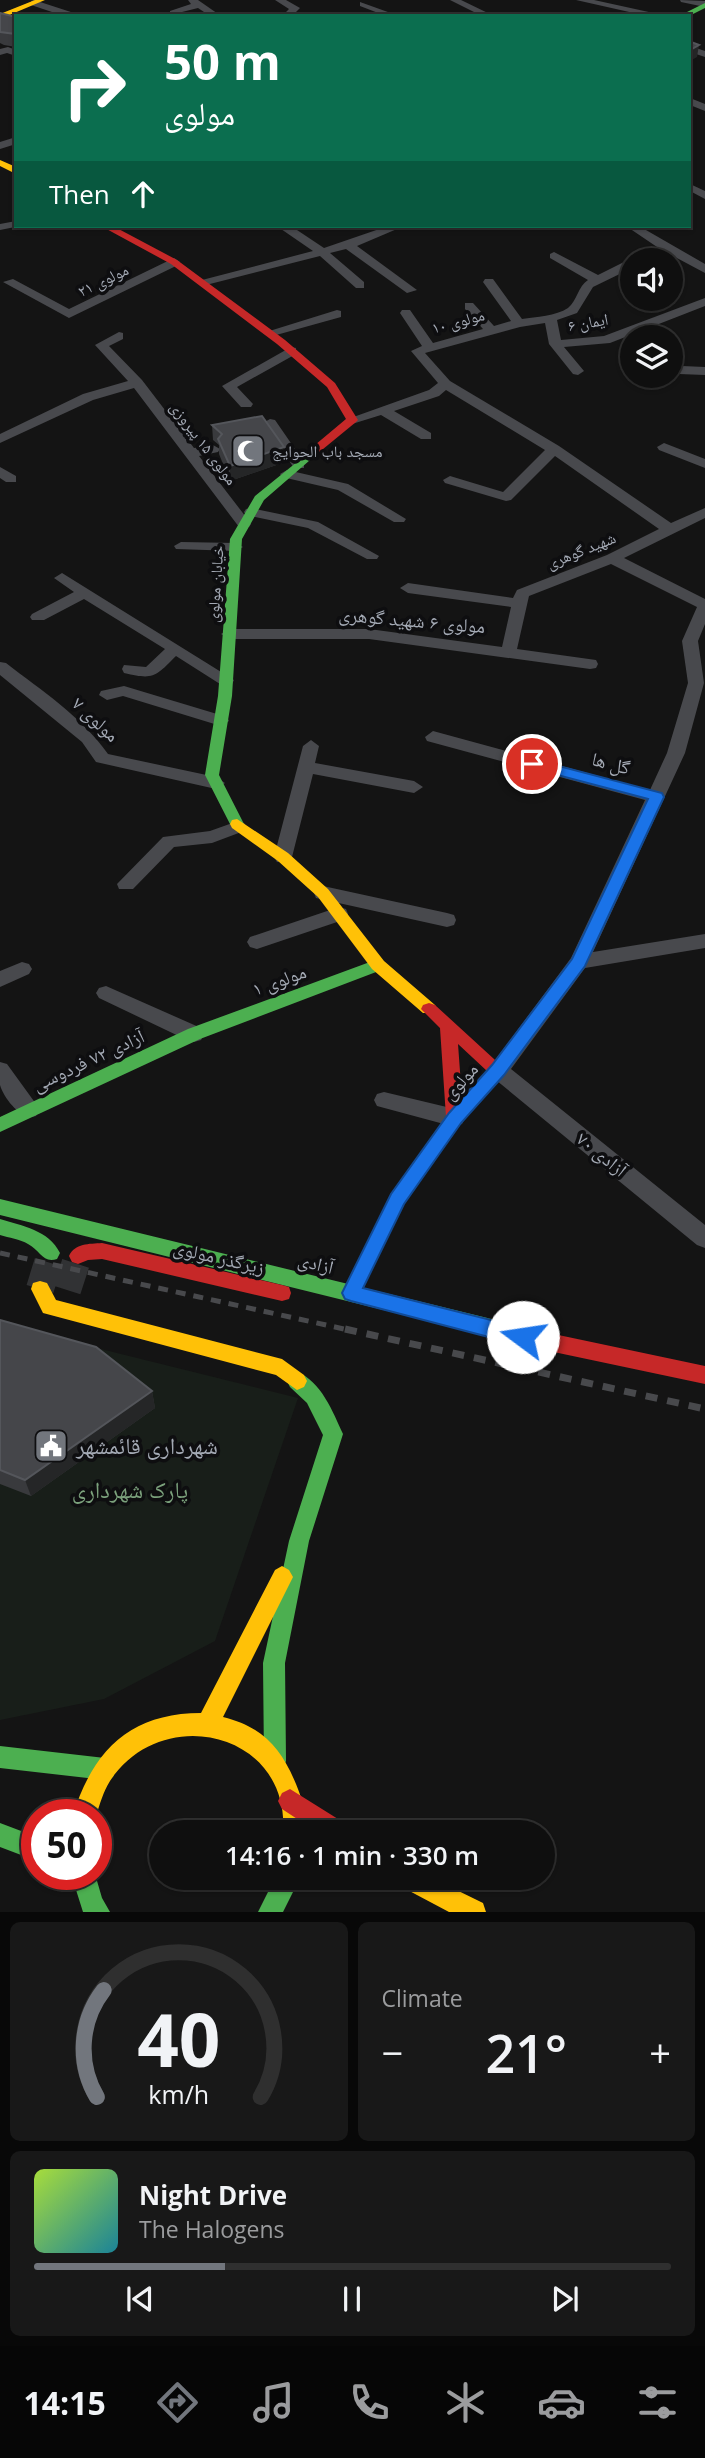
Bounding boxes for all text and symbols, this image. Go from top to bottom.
text: 50 m [164,28,281,94]
icon: right [49,42,140,133]
text: مولوی [164,91,235,134]
icon: ahead [124,175,162,213]
text: Then [49,176,110,212]
map controls [620,248,683,388]
button: sound [620,248,683,311]
street label: مولوی ۲۱ [74,258,132,302]
street label: مولوی ۱۰ [429,303,487,339]
street label: ایمان ۶ [566,308,610,336]
button: layers [620,325,683,388]
street label: مولوی ۱۵ پیروزی [165,397,243,489]
mosque icon: مسجد باب الحوایج [229,432,267,470]
place label: مسجد باب الحوایج [272,440,383,462]
street label: شهید گوهری [543,526,619,574]
street label: خیابان مولوی [201,545,229,623]
street label: مولوی ۶ شهید گوهری [338,601,486,639]
street label: مولوی ۷ [67,691,125,747]
pin [502,734,562,794]
icon: arrive [513,745,551,783]
street label: گل ها [589,745,633,781]
street label: مولوی ۱ [248,958,310,1002]
street label: آزادی ۷۲ فردوسی [28,1022,149,1097]
street label: مولوی [436,1057,484,1105]
street label: آزادی ۷۰ [571,1126,634,1183]
street label: زیرگذر مولوی [171,1234,267,1280]
street label: آزادی [295,1246,338,1280]
position arrow [486,1300,560,1374]
public building icon: شهرداری قائمشهر [32,1427,70,1465]
place label: شهرداری قائمشهر [75,1429,218,1461]
park label: پارک شهرداری [72,1473,188,1505]
speed limit sign: 50 [21,1799,112,1890]
text: 14:16 · 1 min · 330 m [225,1837,479,1873]
text: Climate [382,1982,463,2014]
text: 40 [137,1990,220,2089]
text: 21° [485,2017,567,2088]
text: − [382,2026,403,2078]
text: + [649,2026,671,2078]
text: km/h [148,2077,209,2111]
text: Night Drive [139,2177,287,2213]
text: The Halogens [139,2213,285,2245]
icon: previous [121,2280,159,2318]
icon: pause [333,2280,371,2318]
icon: next [546,2280,584,2318]
icon: directions [153,2378,202,2427]
icon: music [249,2378,298,2427]
icon: phone [345,2378,394,2427]
icon: climate [441,2378,490,2427]
icon: car [537,2378,586,2427]
icon: filters [633,2378,682,2427]
text: 14:15 [23,2381,106,2424]

